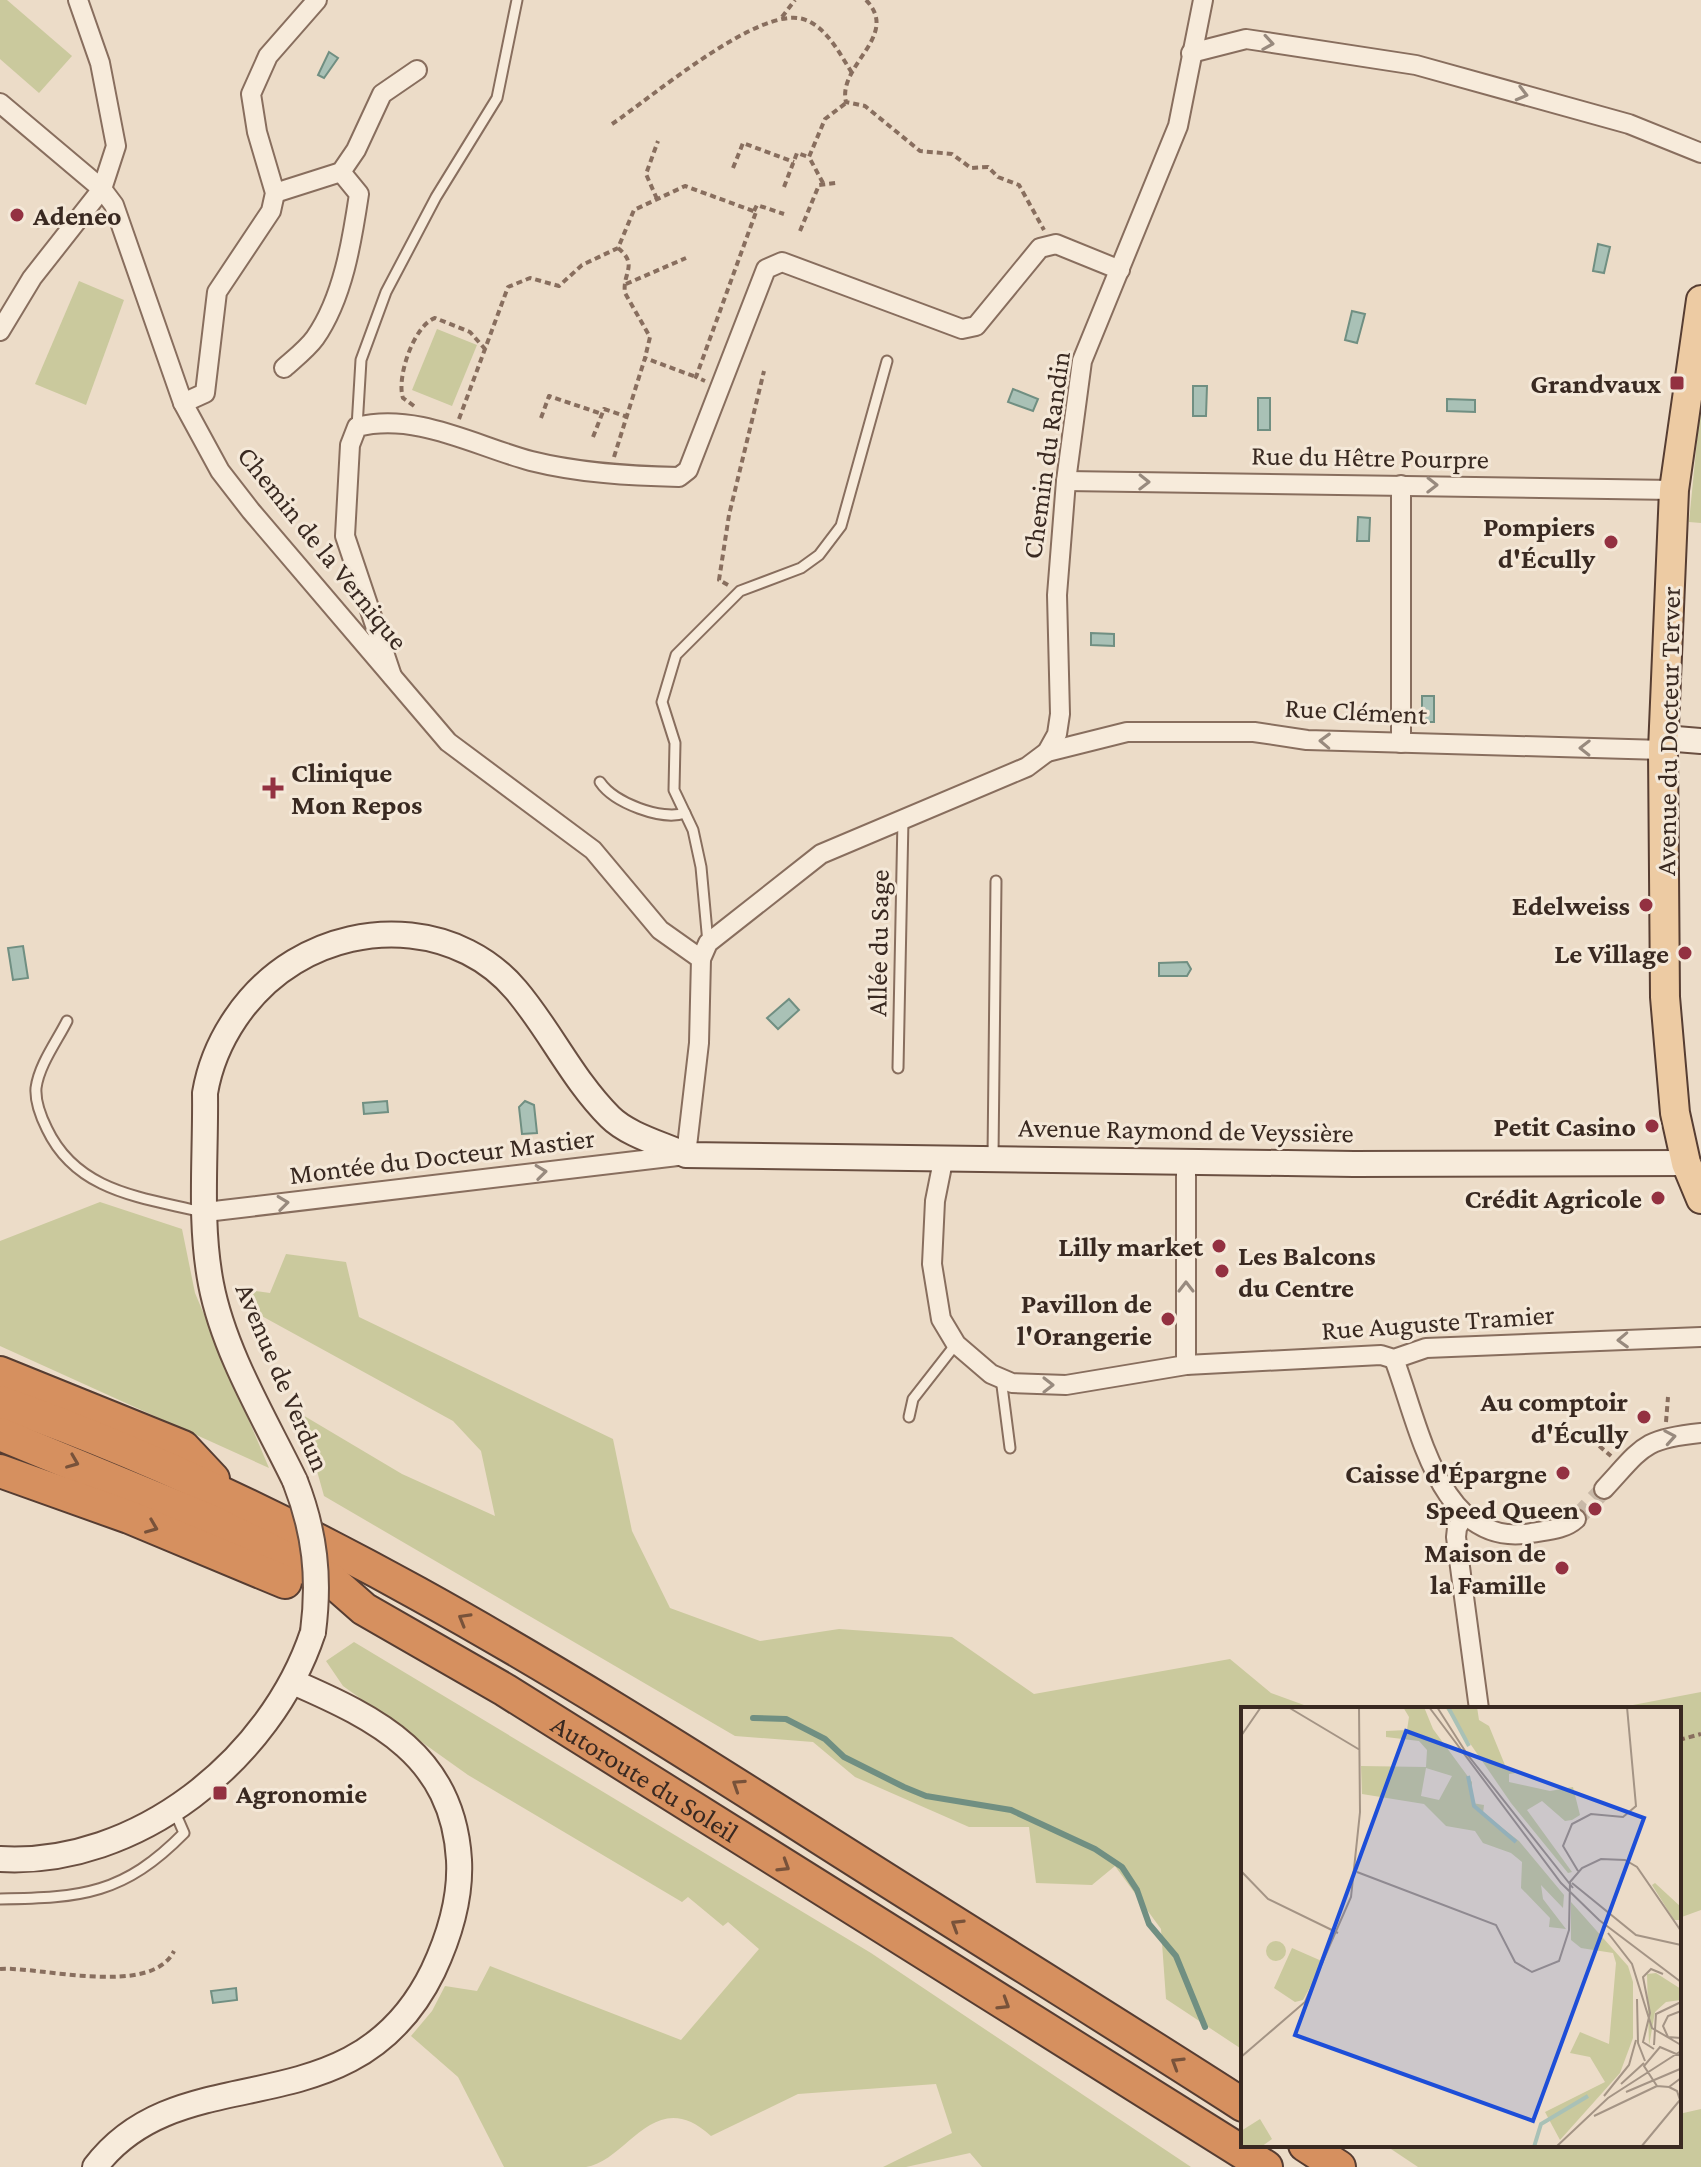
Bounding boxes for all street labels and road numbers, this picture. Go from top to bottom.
street label: Chemin du Randin [1016,349,1076,561]
street label: Rue du Hêtre Pourpre [1251,439,1489,475]
street label: Chemin de la Vernique [231,440,415,656]
street label: Avenue du Docteur Terver [1650,586,1686,876]
street label: Rue Clément [1284,692,1429,730]
street label: Allée du Sage [861,869,895,1017]
street label: Avenue Raymond de Veyssière [1018,1112,1354,1148]
street label: Montée du Docteur Mastier [287,1122,597,1190]
street label: Avenue de Verdun [229,1278,337,1476]
street label: Rue Auguste Tramier [1320,1298,1556,1346]
street label: Autoroute du Soleil [546,1708,744,1848]

